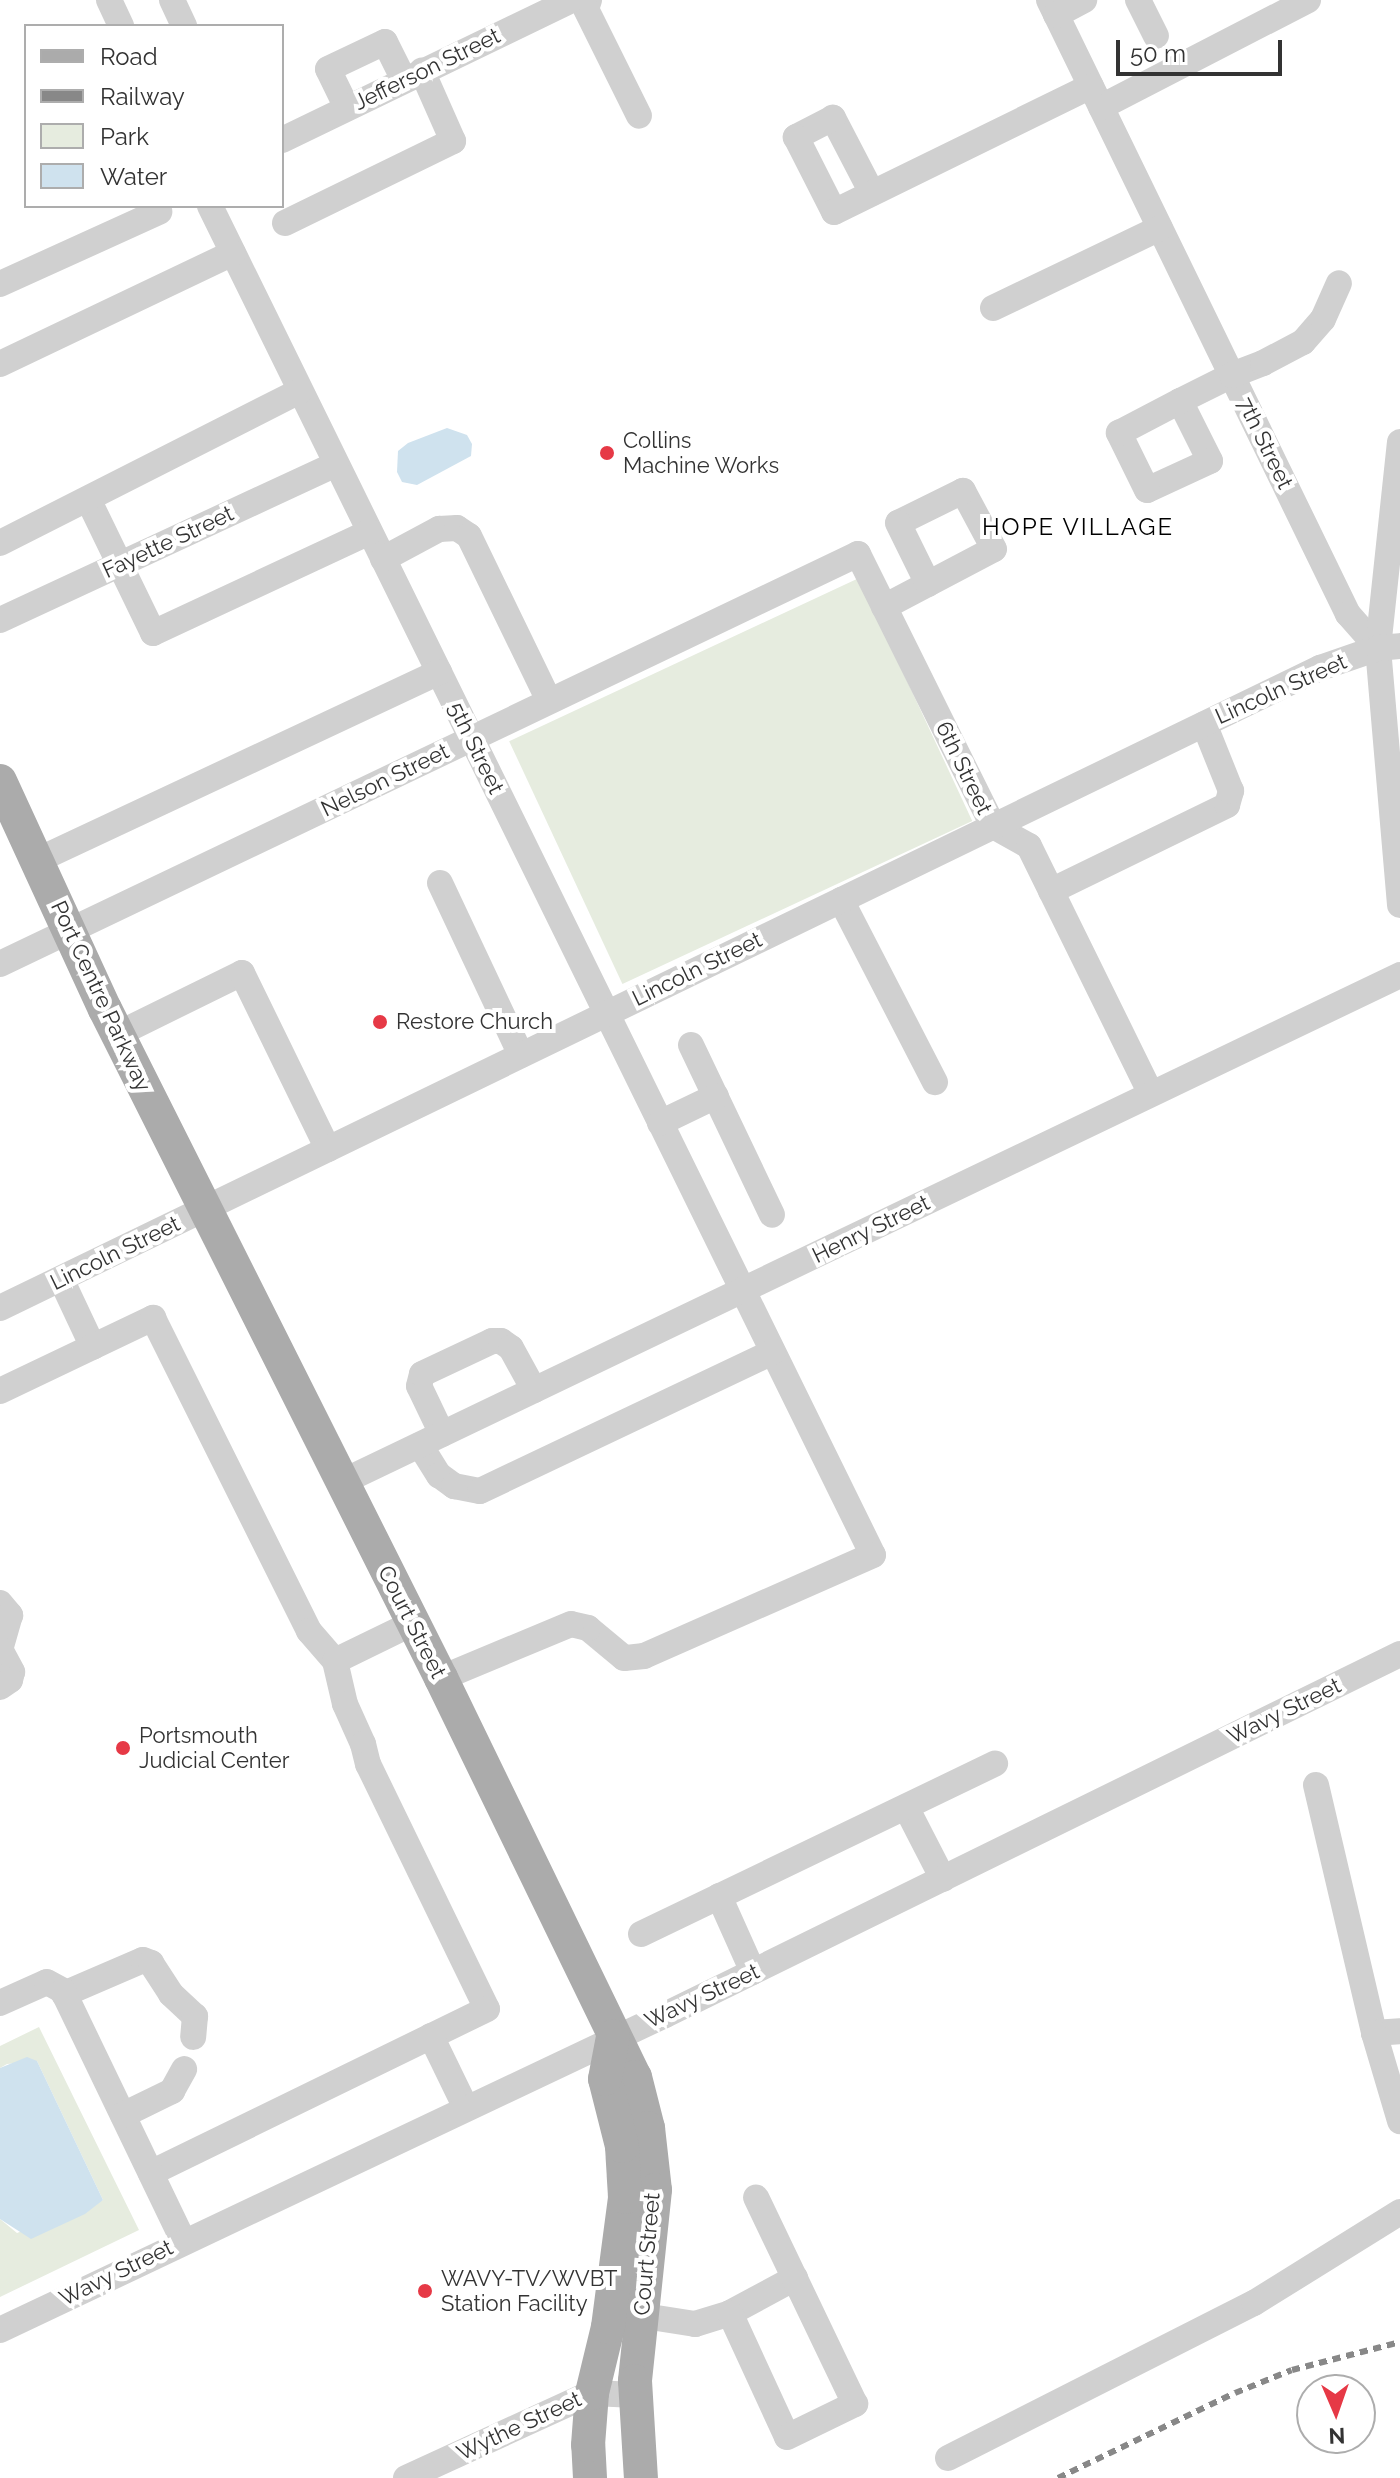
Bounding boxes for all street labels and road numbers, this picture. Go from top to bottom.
street label: Jefferson Street [350,22,504,116]
street label: 7th Street [1232,393,1298,493]
street label: Fayette Street [98,500,238,584]
street label: Lincoln Street [1211,648,1351,730]
street label: 5th Street [442,698,510,798]
street label: 6th Street [930,717,998,819]
street label: Nelson Street [317,738,453,822]
street label: Port Centre Parkway [45,896,157,1096]
street label: Lincoln Street [628,926,766,1012]
street label: Henry Street [808,1189,934,1269]
street label: Lincoln Street [46,1210,184,1296]
street label: Court Street [372,1561,452,1683]
street label: Wavy Street [1223,1672,1345,1750]
street label: Wavy Street [640,1958,764,2034]
street label: Court Street [628,2192,666,2316]
street label: Wavy Street [55,2234,177,2312]
street label: Wythe Street [453,2386,585,2466]

